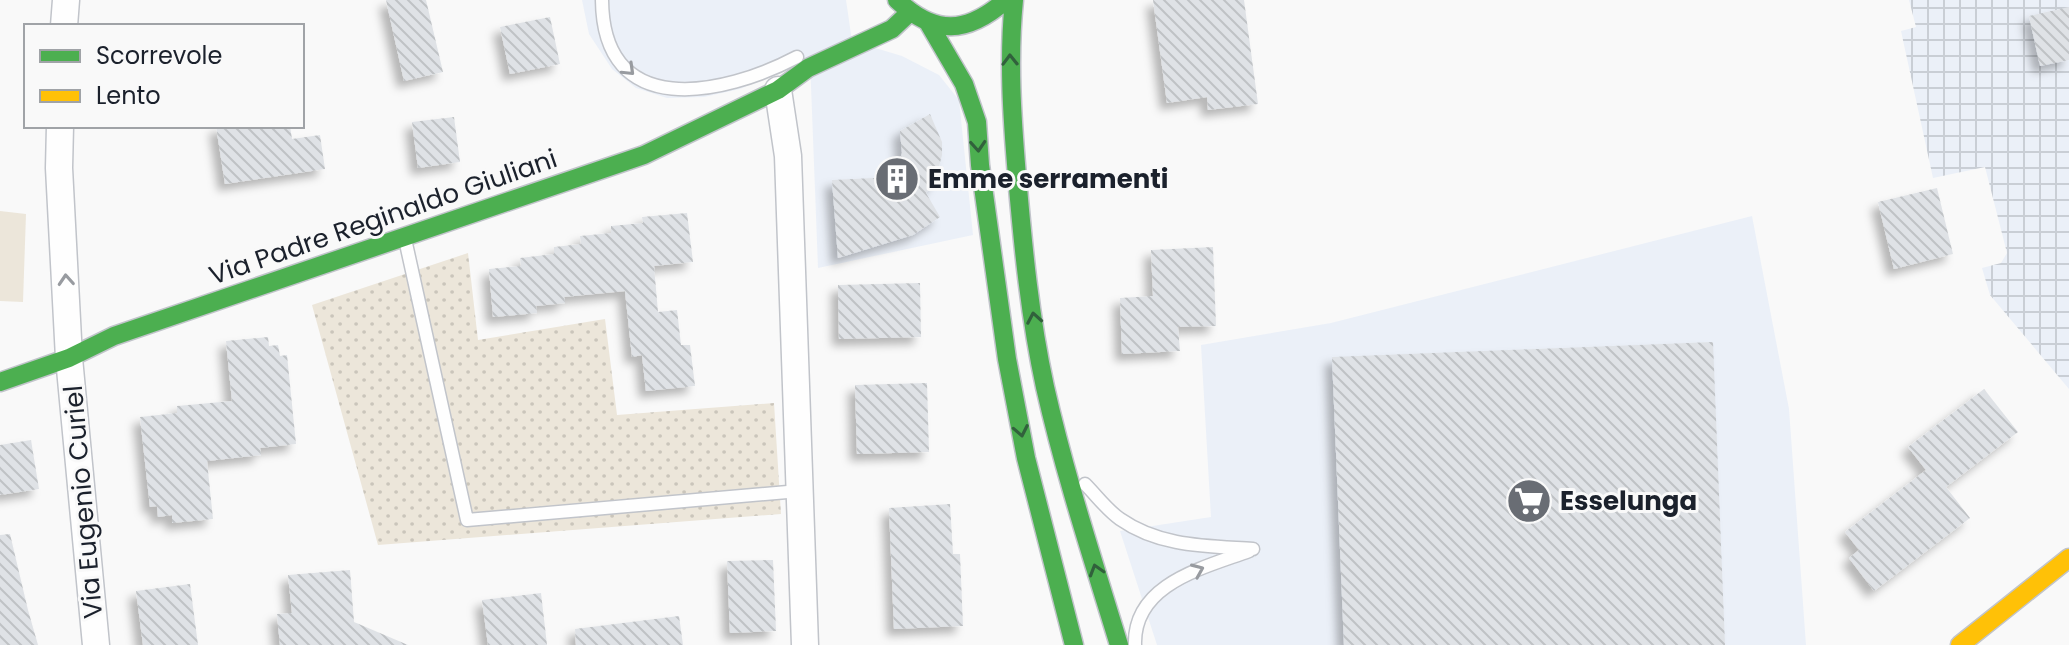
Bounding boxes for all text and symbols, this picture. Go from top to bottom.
legend [24,24,304,128]
text: Scorrevole [96,39,222,72]
one-way arrow [1001,53,1018,66]
one-way arrow [620,60,635,75]
text: Lento [96,79,161,112]
street label: Via Padre Reginaldo Giuliani [204,140,562,294]
one-way arrow [969,140,986,153]
building icon: Emme serramenti [873,155,921,203]
place label: Emme serramenti [928,161,1168,197]
one-way arrow [58,274,75,287]
one-way arrow [1026,311,1043,325]
street label: Via Eugenio Curiel [55,384,111,620]
one-way arrow [1012,424,1029,437]
supermarket icon: Esselunga [1505,477,1553,525]
place label: Esselunga [1560,483,1697,519]
one-way arrow [1089,564,1105,578]
one-way arrow [1190,564,1204,580]

